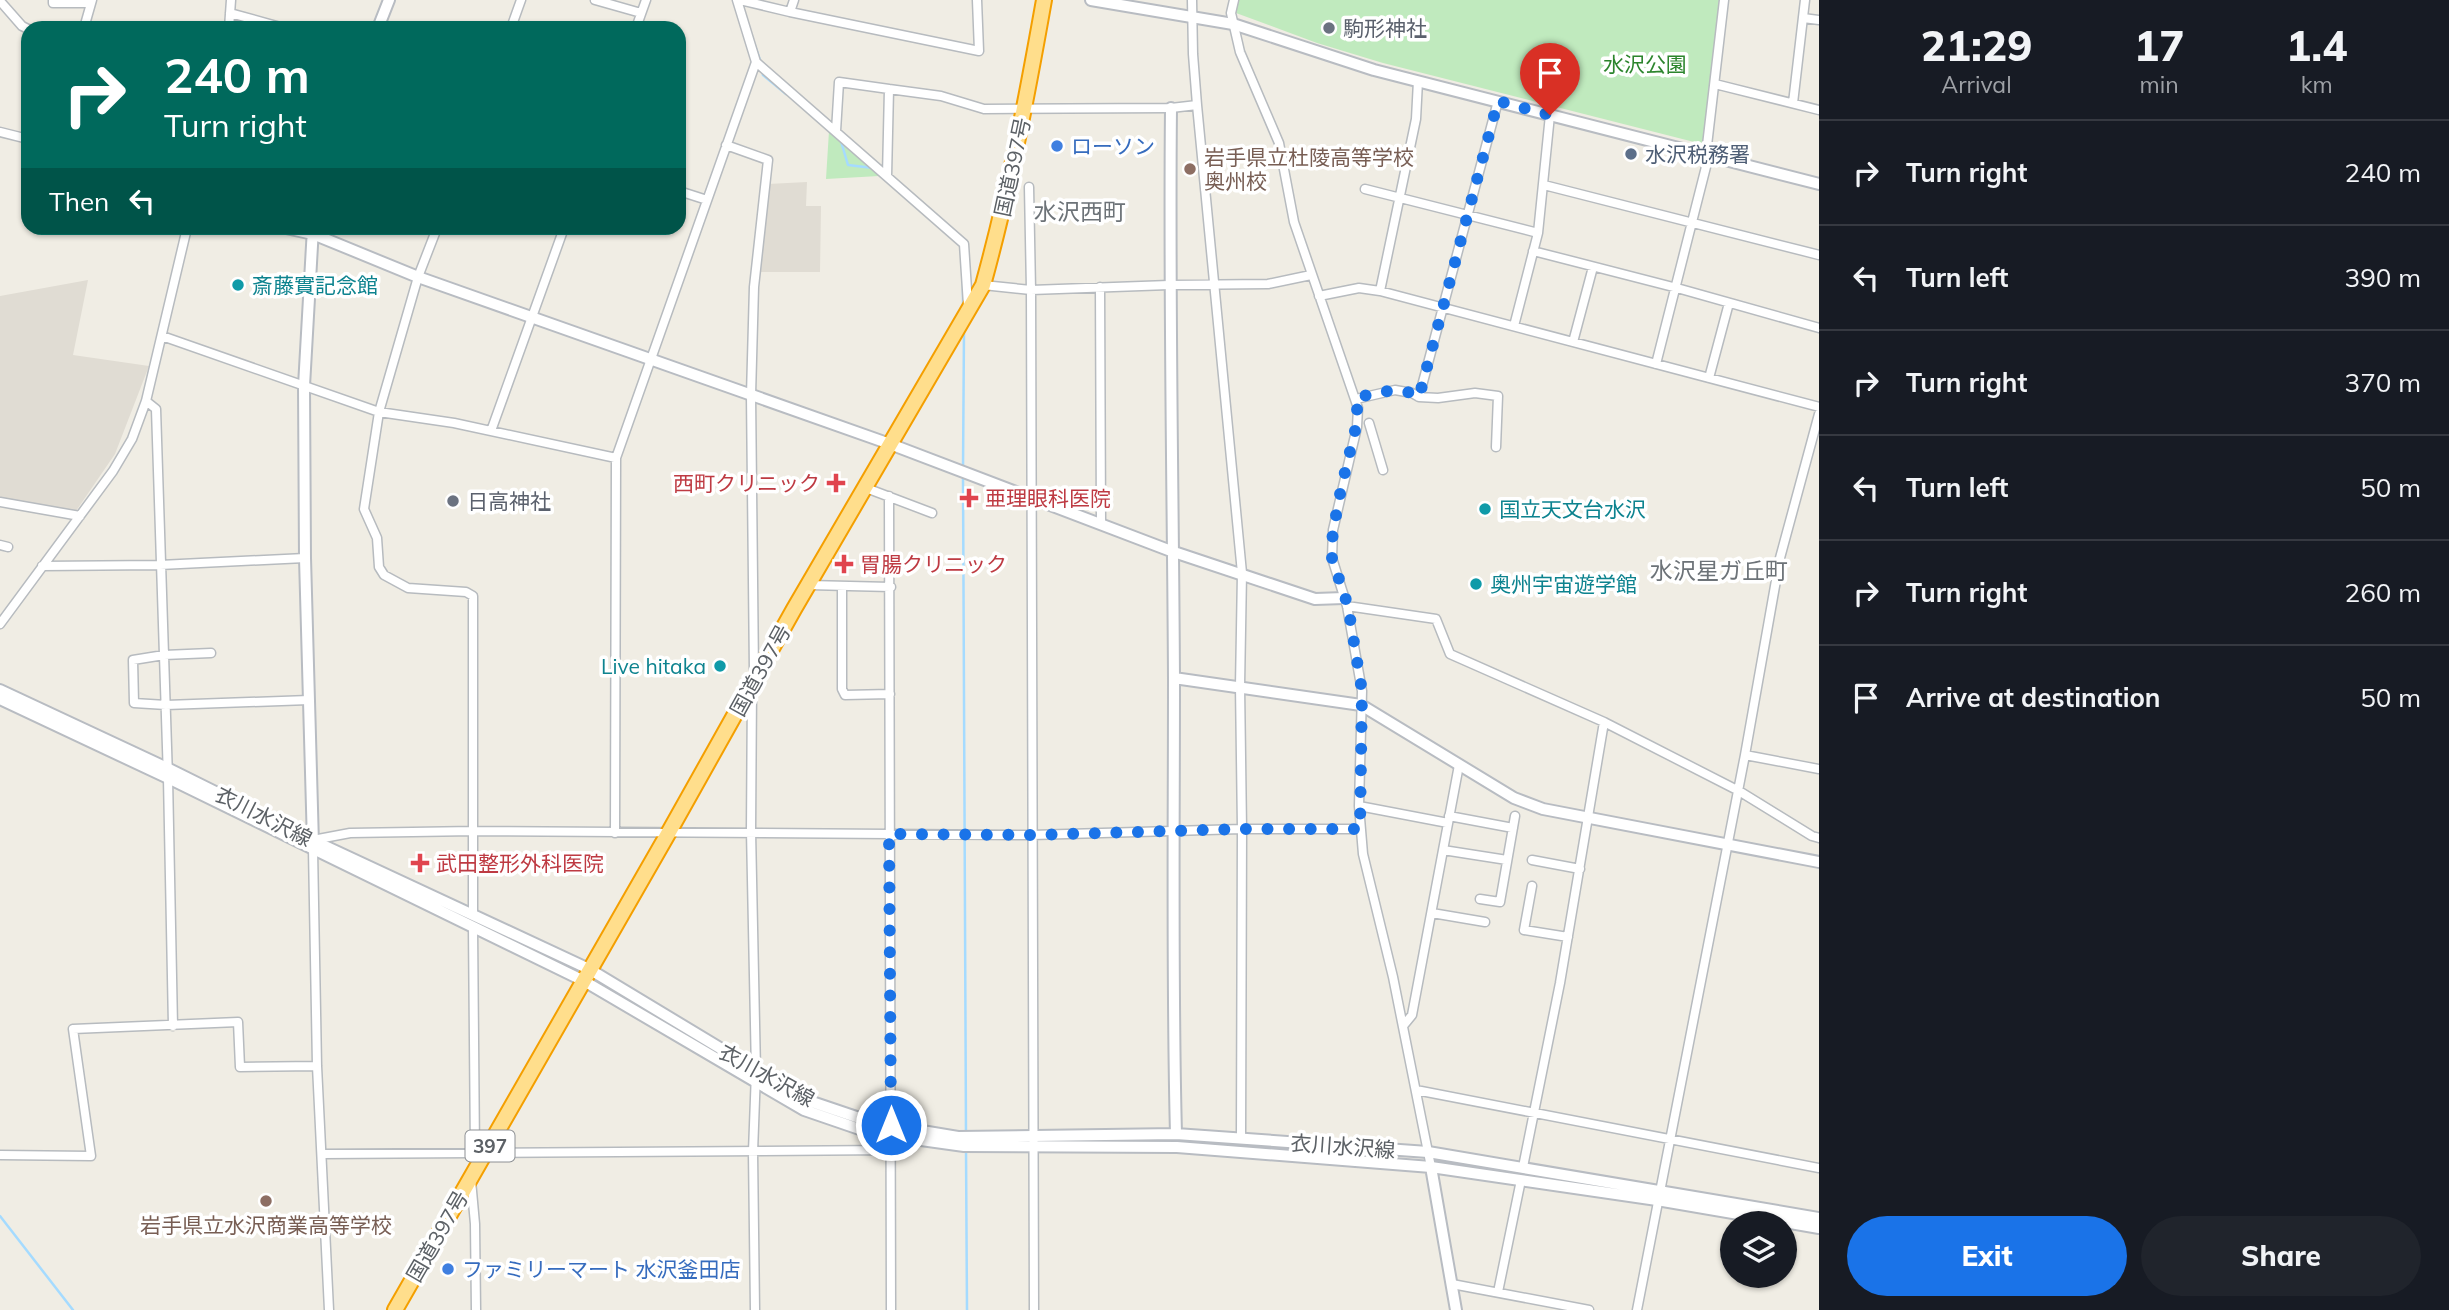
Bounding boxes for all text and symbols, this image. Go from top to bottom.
place label: 駒形神社 [1343,15,1427,41]
text: 21:29 [1921,19,2032,72]
text: 17 [2134,19,2184,72]
text: 1.4 [2286,19,2347,72]
marker: 駒形神社 [1321,20,1337,36]
pin [1520,43,1580,115]
text: 240 m [164,44,310,105]
icon: right [49,49,140,140]
park label: 水沢公園 [1603,51,1687,77]
icon: arrive [1531,54,1569,92]
text: Arrival [1941,70,2012,99]
text: min [2140,70,2179,99]
text: km [2301,70,2333,99]
text: Turn right [164,105,307,145]
street label: 国道397号 [989,115,1035,219]
place label: ローソン [1071,133,1155,159]
marker: ローソン [1049,138,1065,154]
place label: 水沢税務署 [1645,141,1750,167]
place label: 岩手県立杜陵高等学校 奥州校 [1204,144,1414,194]
marker: 水沢税務署 [1623,146,1639,162]
icon: right [1847,154,1885,192]
text: Turn right [1906,156,2027,189]
text: 240 m [2345,156,2421,189]
marker: 岩手県立杜陵高等学校 奥州校 [1182,161,1198,177]
icon: left [123,182,161,220]
text: Then [49,185,109,218]
district label: 水沢西町 [1034,197,1126,226]
icon: left [1847,259,1885,297]
text: Turn left [1906,261,2008,294]
text: 390 m [2345,261,2421,294]
place label: 斎藤實記念館 [252,272,378,298]
marker: 斎藤實記念館 [230,277,246,293]
icon: right [1847,364,1885,402]
text: Turn right [1906,366,2027,399]
text: 370 m [2345,366,2421,399]
icon: left [1847,469,1885,507]
place label: 西町クリニック [673,470,820,496]
text: Turn left [1906,471,2008,504]
text: 50 m [2360,471,2421,504]
marker: 西町クリニック [826,473,846,493]
place label: 亜理眼科医院 [985,485,1111,511]
place label: 日高神社 [467,488,551,514]
marker: 亜理眼科医院 [959,488,979,508]
marker: 日高神社 [445,493,461,509]
place label: 国立天文台水沢 [1499,496,1646,522]
marker: 国立天文台水沢 [1477,501,1493,517]
place label: 胃腸クリニック [860,551,1007,577]
marker: 胃腸クリニック [834,554,854,574]
district label: 水沢星ガ丘町 [1650,556,1788,585]
place label: 奥州宇宙遊学館 [1490,571,1637,597]
icon: right [1847,574,1885,612]
marker: 奥州宇宙遊学館 [1468,576,1484,592]
text: Turn right [1906,576,2027,609]
text: 260 m [2345,576,2421,609]
street label: 国道397号 [724,620,796,720]
place label: Live hitaka [601,653,706,679]
marker: Live hitaka [712,658,728,674]
icon: arrive [1847,679,1885,717]
text: Arrive at destination [1906,681,2161,714]
text: 50 m [2360,681,2421,714]
street label: 衣川水沢線 [211,781,317,851]
place label: 武田整形外科医院 [436,850,604,876]
marker: 武田整形外科医院 [410,853,430,873]
street label: 衣川水沢線 [715,1038,819,1112]
position arrow [854,1088,928,1162]
street label: 衣川水沢線 [1290,1129,1396,1163]
road number: 397 [466,1130,514,1162]
street label: 国道397号 [401,1186,473,1286]
marker: 岩手県立水沢商業高等学校 [258,1193,274,1209]
map controls [1720,1211,1797,1288]
button: layers [1720,1211,1797,1288]
place label: 岩手県立水沢商業高等学校 [140,1212,392,1238]
button: Exit [1847,1216,2127,1296]
button: Share [2141,1216,2421,1296]
place label: ファミリーマート 水沢釜田店 [462,1256,740,1282]
marker: ファミリーマート 水沢釜田店 [440,1261,456,1277]

